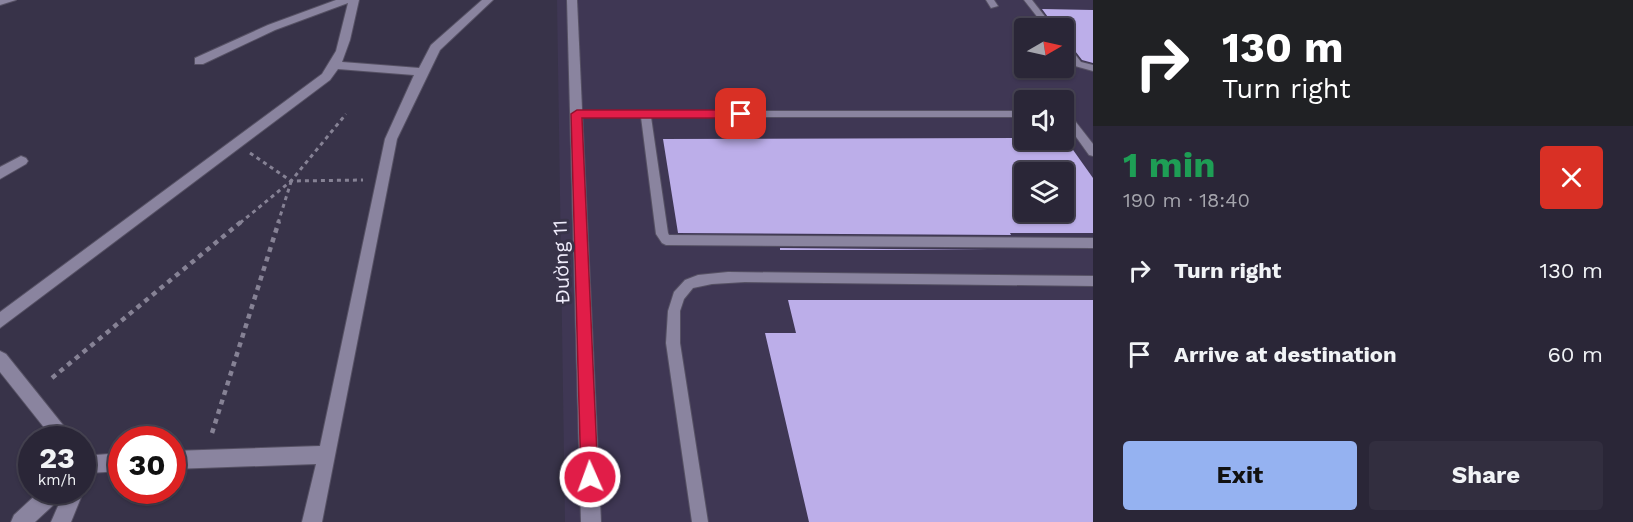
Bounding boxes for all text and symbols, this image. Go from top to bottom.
north arrow [1014,18,1074,78]
map controls [1014,18,1074,222]
text: 130 m [1222,23,1344,72]
icon: right [1123,24,1201,102]
text: Turn right [1222,73,1351,105]
pin [715,88,766,139]
button: sound [1014,90,1074,150]
icon: arrive [724,97,757,130]
text: 1 min [1123,144,1215,186]
button: close [1540,146,1603,209]
button: layers [1014,162,1074,222]
text: 190 m · 18:40 [1123,188,1250,212]
street label: Đường 11 [548,220,574,304]
icon: right [1123,254,1156,287]
text: Turn right [1174,258,1281,283]
text: 130 m [1539,258,1603,283]
icon: arrive [1123,338,1156,371]
text: Arrive at destination [1174,342,1397,367]
text: 60 m [1547,342,1603,367]
speed limit sign: 30 [108,426,186,504]
text: 23 [39,440,75,475]
button: Exit [1123,441,1357,510]
button: Share [1369,441,1603,510]
position arrow [558,445,622,509]
text: km/h [38,471,76,489]

